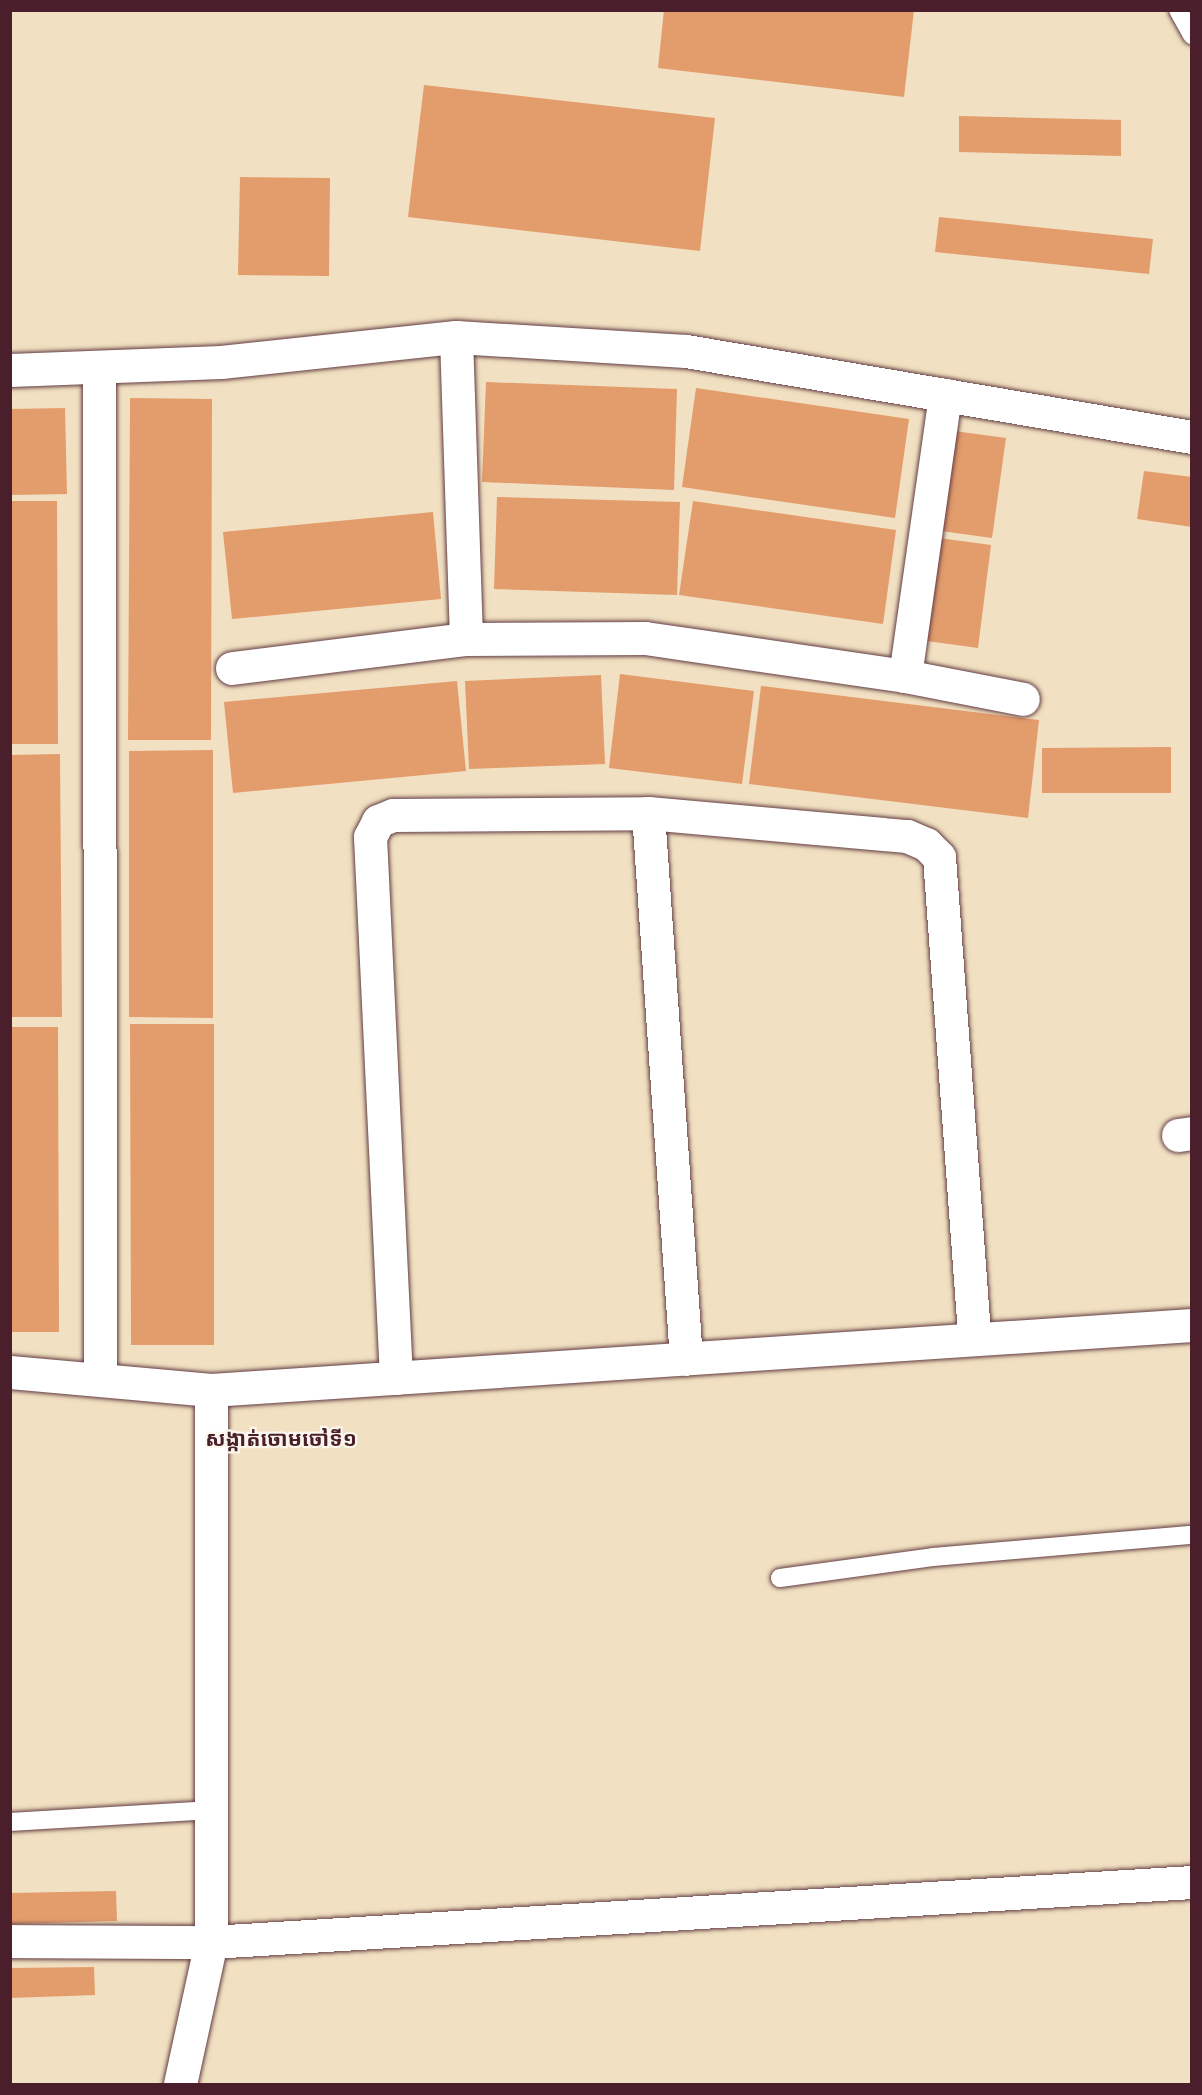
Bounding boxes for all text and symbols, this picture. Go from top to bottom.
district label: សង្កាត់ចោមចៅទី១ [205,1430,357,1456]

